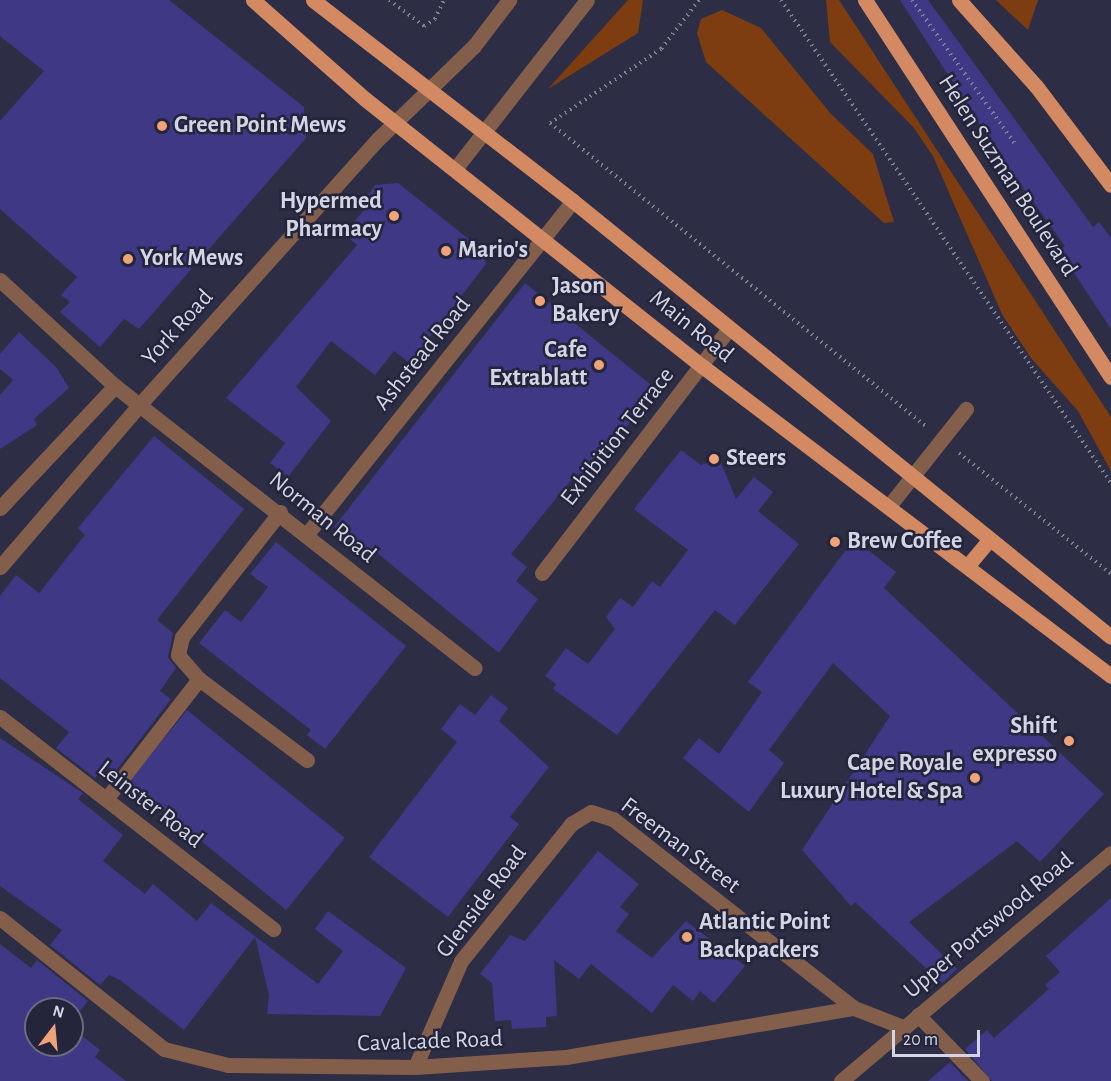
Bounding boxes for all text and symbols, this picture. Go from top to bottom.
street label: Helen Suzman Boulevard [931,70,1083,282]
place label: Green Point Mews [174,112,346,140]
marker: Green Point Mews [155,119,169,133]
place label: Hypermed Pharmacy [280,188,382,244]
marker: Hypermed Pharmacy [387,209,401,223]
place label: Mario's [458,237,528,265]
marker: Mario's [439,244,453,258]
place label: York Mews [140,245,243,273]
marker: York Mews [121,252,135,266]
place label: Jason Bakery [552,273,619,329]
street label: York Road [136,284,220,372]
street label: Main Road [643,284,739,370]
street label: Ashstead Road [368,291,478,417]
marker: Jason Bakery [533,294,547,308]
place label: Cafe Extrablatt [489,337,587,393]
marker: Cafe Extrablatt [592,358,606,372]
street label: Exhibition Terrace [555,362,681,512]
place label: Steers [726,445,786,473]
marker: Steers [707,452,721,466]
street label: Norman Road [263,466,381,570]
place label: Brew Coffee [847,528,962,556]
marker: Brew Coffee [828,535,842,549]
place label: Shift expresso [972,713,1057,769]
marker: Shift expresso [1062,734,1076,748]
place label: Cape Royale Luxury Hotel & Spa [780,750,963,806]
street label: Leinster Road [92,755,208,855]
marker: Cape Royale Luxury Hotel & Spa [968,771,982,785]
street label: Freeman Street [615,792,745,900]
street label: Glenside Road [430,840,534,964]
street label: Upper Portswood Road [898,847,1080,1005]
place label: Atlantic Point Backpackers [699,909,830,965]
marker: Atlantic Point Backpackers [680,930,694,944]
north arrow [24,997,84,1057]
text: N [51,1002,66,1021]
scale bar [895,1018,984,1056]
street label: Cavalcade Road [357,1025,503,1059]
text: 20 m [903,1031,938,1049]

